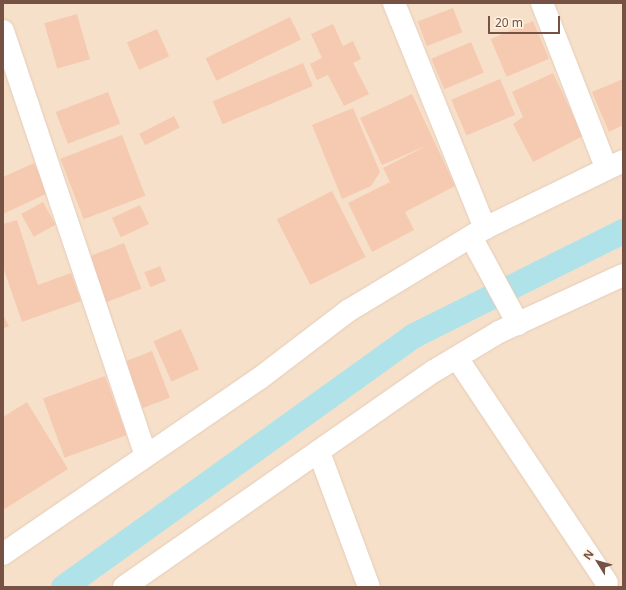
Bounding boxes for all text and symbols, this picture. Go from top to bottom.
scale bar [490,8,562,34]
text: 20 m [495,14,523,31]
north arrow [578,542,618,582]
text: N [579,546,597,563]

